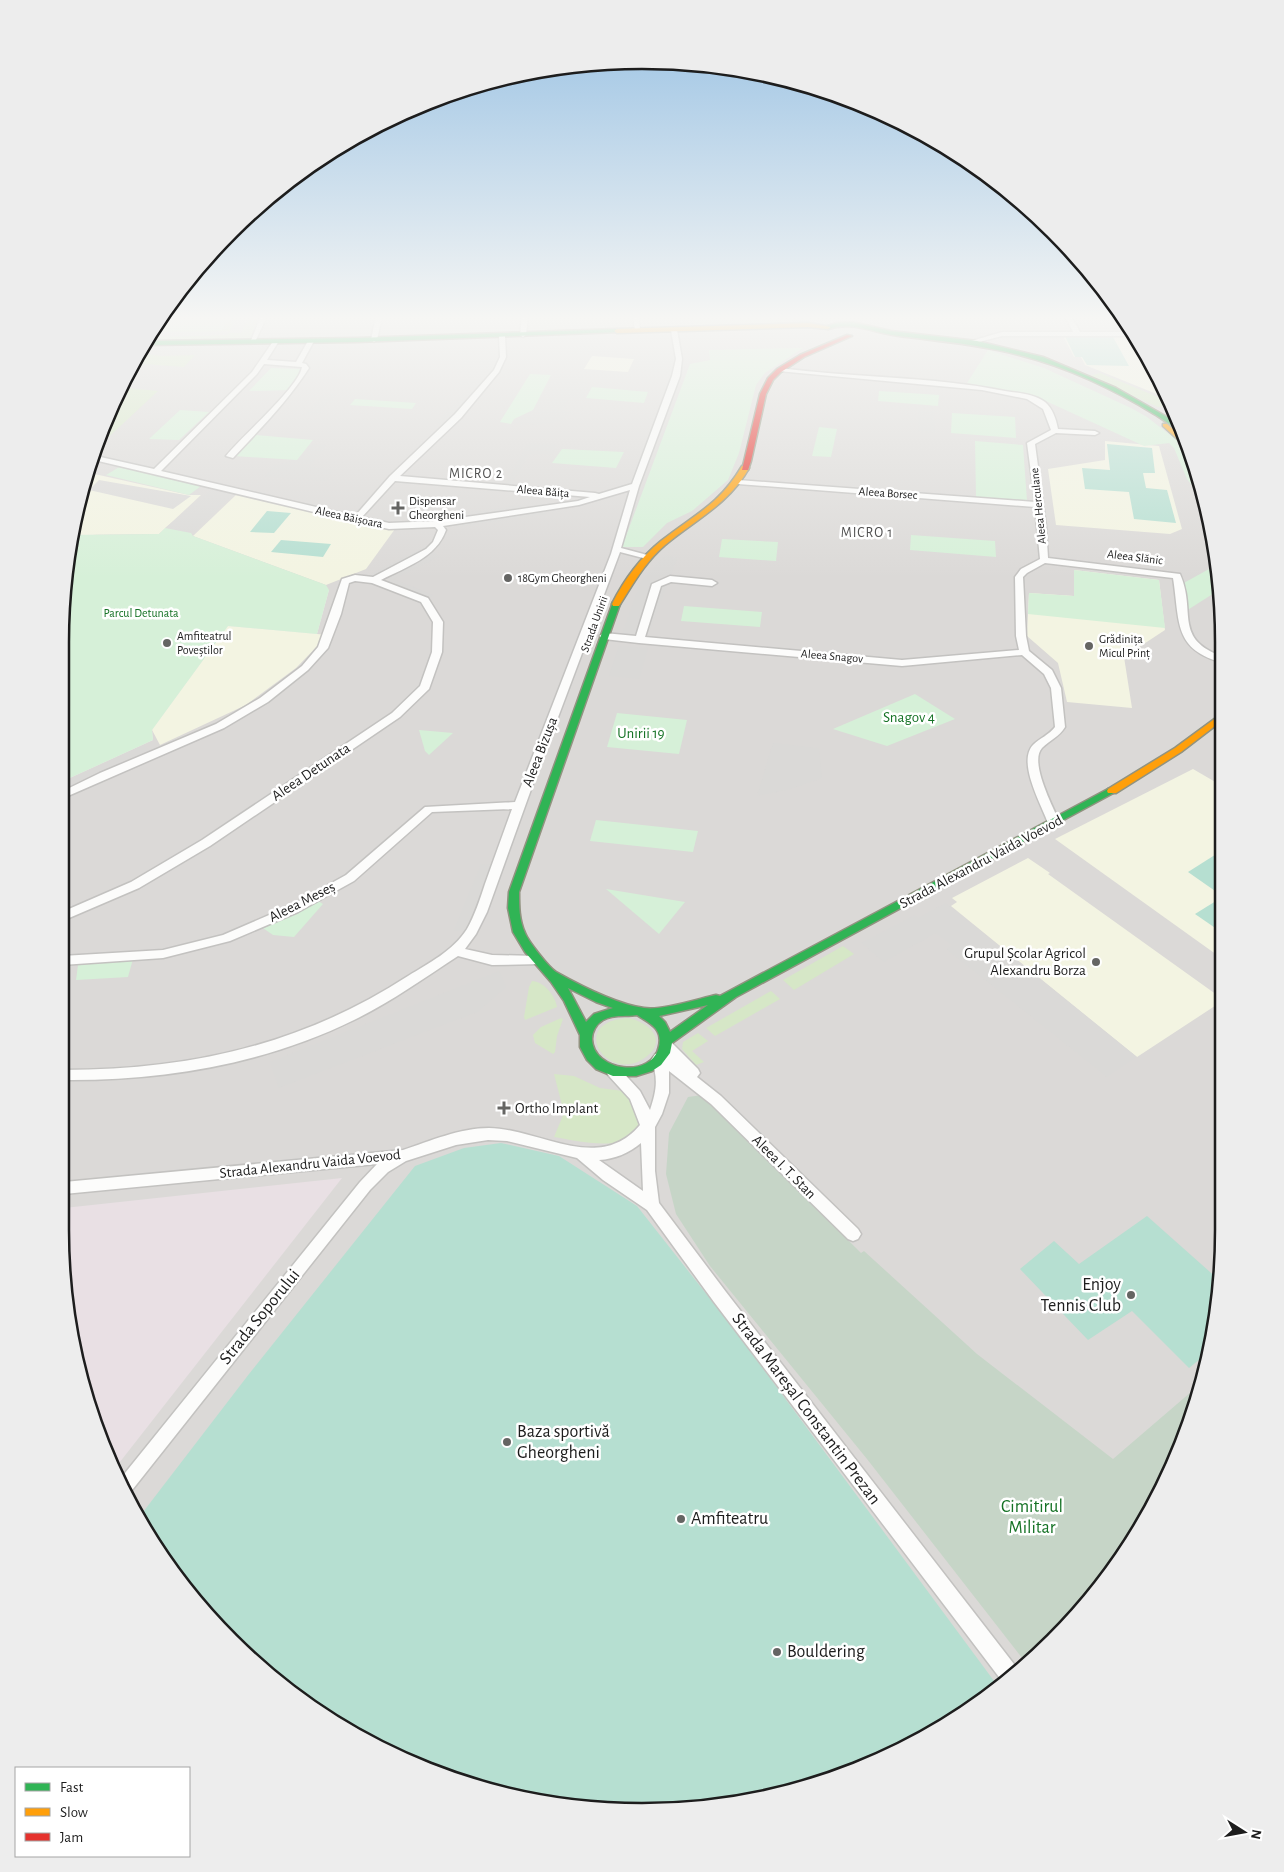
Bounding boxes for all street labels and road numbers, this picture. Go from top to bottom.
street label: Aleea Herculane [1028,467,1048,545]
street label: Aleea Băița [516,483,570,501]
street label: Aleea Borsec [858,485,918,501]
street label: Aleea Băișoara [314,504,384,532]
street label: Aleea Slănic [1106,548,1164,566]
street label: Strada Unirii [578,594,610,654]
street label: Aleea Snagov [800,647,864,665]
street label: Aleea Bizușa [520,715,561,789]
street label: Aleea Detunata [269,740,353,804]
street label: Strada Alexandru Vaida Voevod [897,813,1065,911]
street label: Aleea Meseș [266,879,338,926]
street label: Aleea I. T. Stan [749,1132,819,1202]
street label: Strada Alexandru Vaida Voevod [219,1147,402,1181]
street label: Strada Soporului [216,1266,304,1368]
street label: Strada Mareșal Constantin Prezan [727,1310,884,1509]

